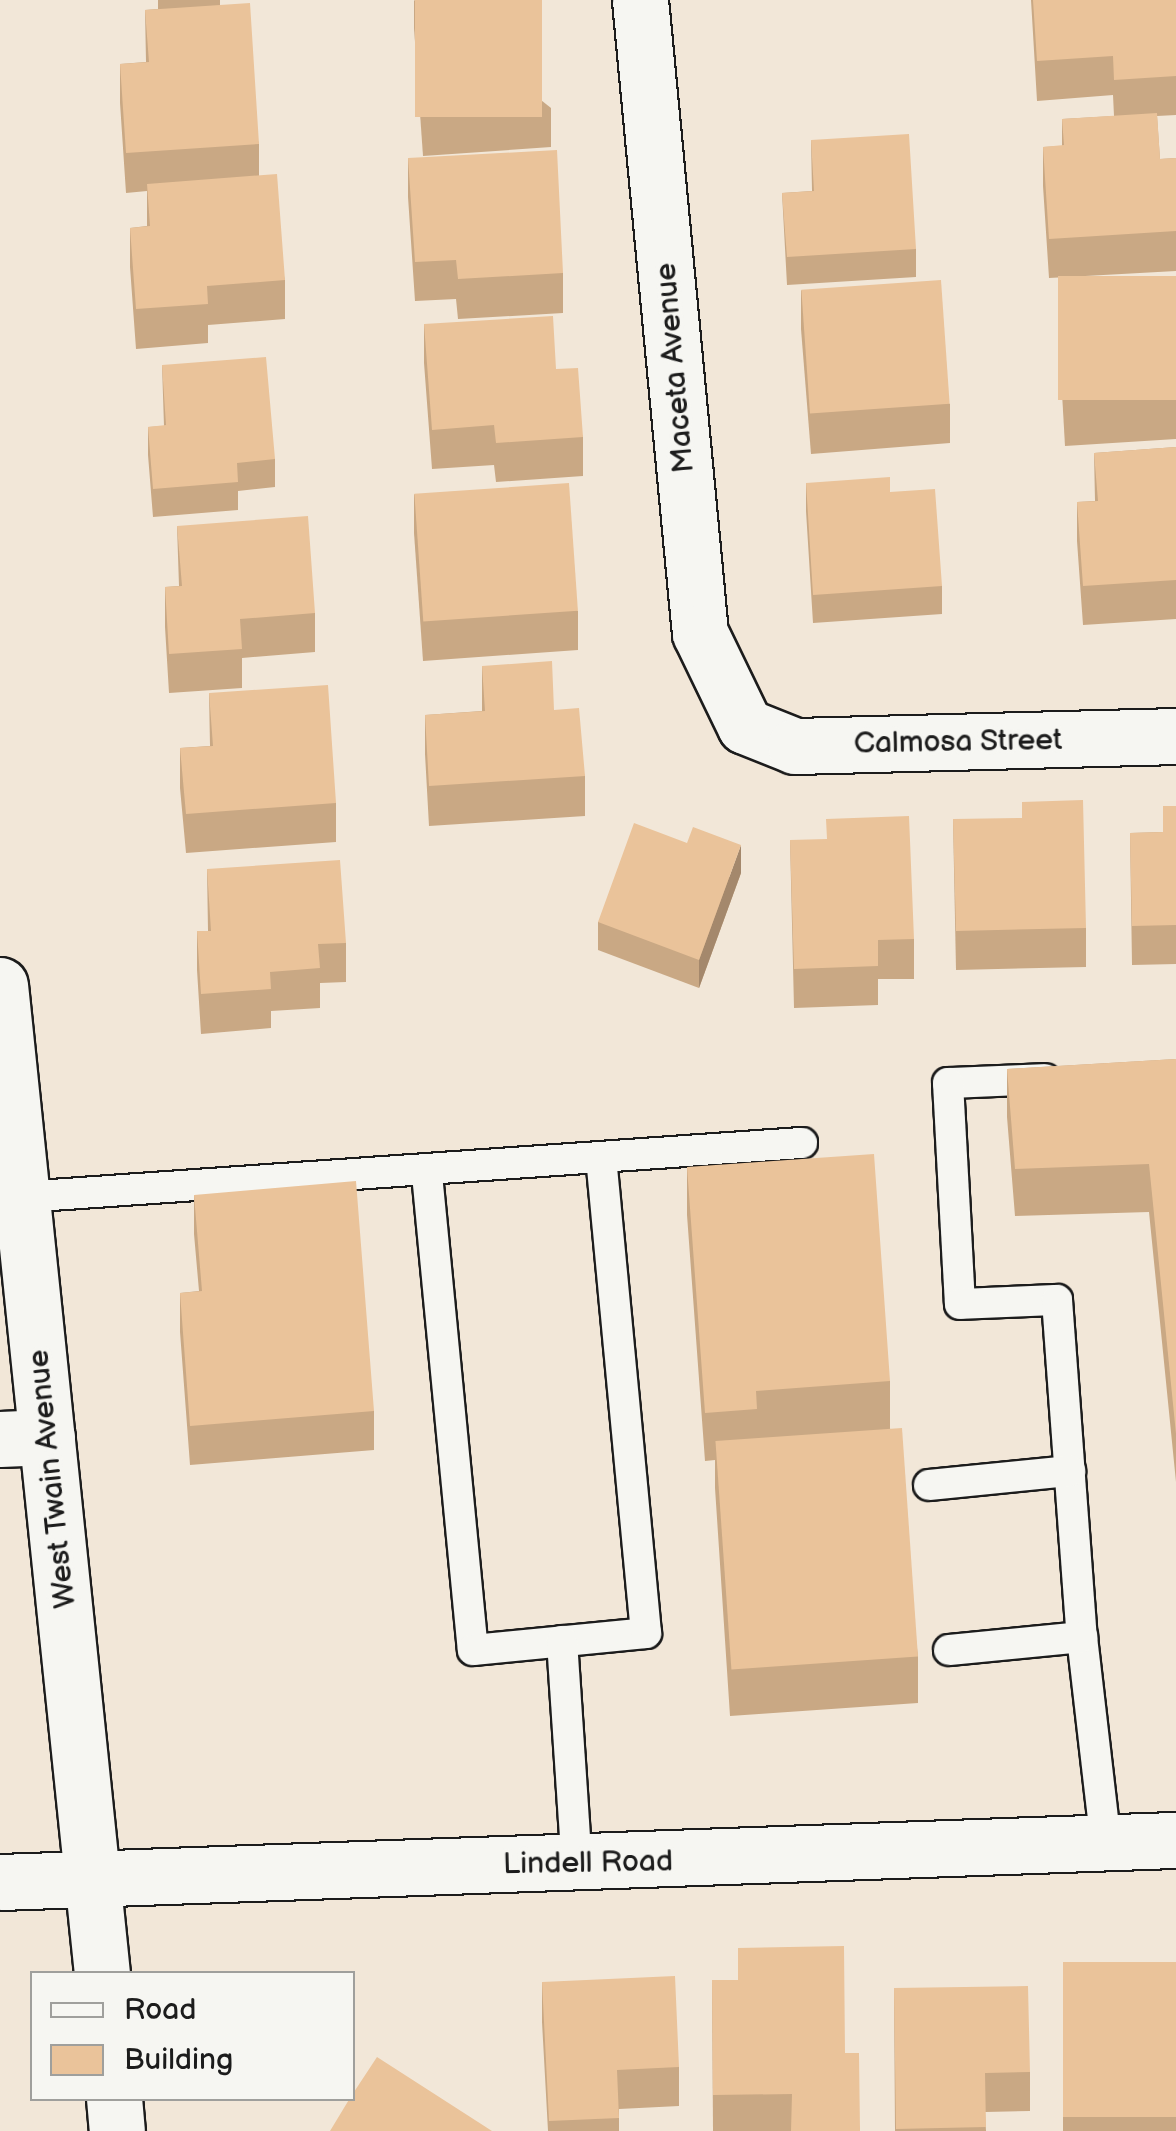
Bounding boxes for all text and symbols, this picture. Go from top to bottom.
street label: Maceta Avenue [648,261,702,475]
street label: Calmosa Street [853,722,1063,762]
street label: West Twain Avenue [20,1348,84,1610]
street label: Lindell Road [503,1844,673,1882]
legend [30,1971,355,2101]
text: Road [124,1992,197,2028]
text: Building [124,2042,233,2078]

